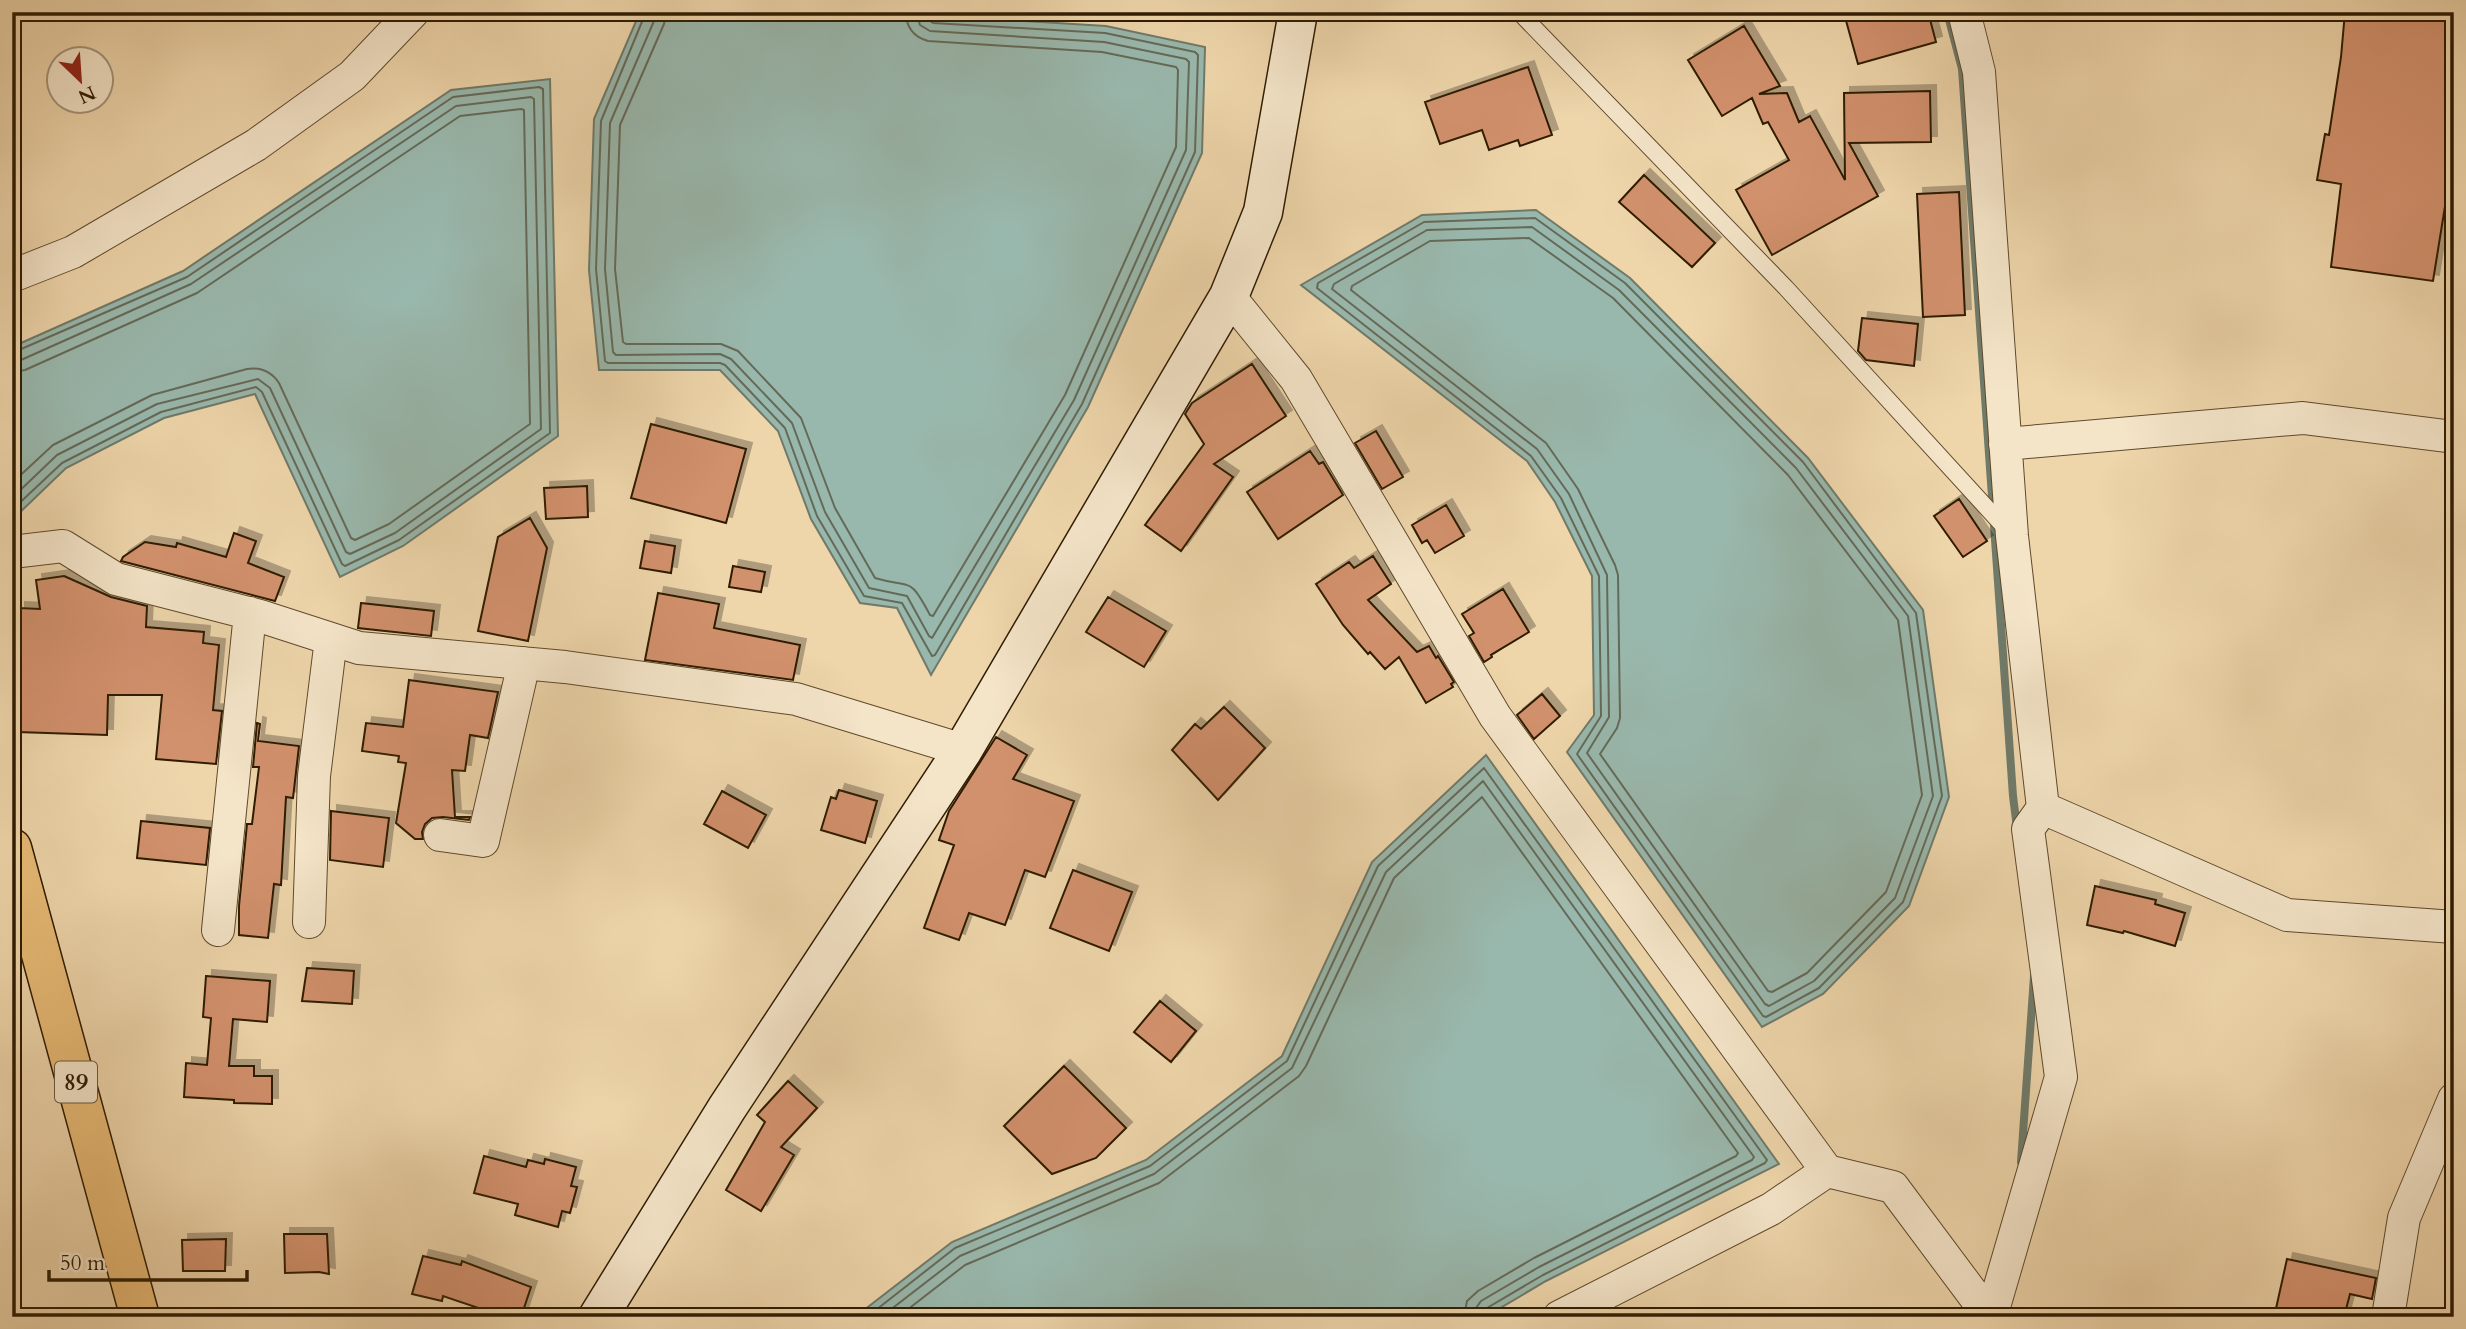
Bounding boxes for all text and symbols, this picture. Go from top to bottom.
north arrow [46,46,116,116]
text: N [73,79,100,110]
road number: 89 [55,1062,97,1102]
scale bar [49,1238,247,1282]
text: 50 m [60,1249,105,1278]

